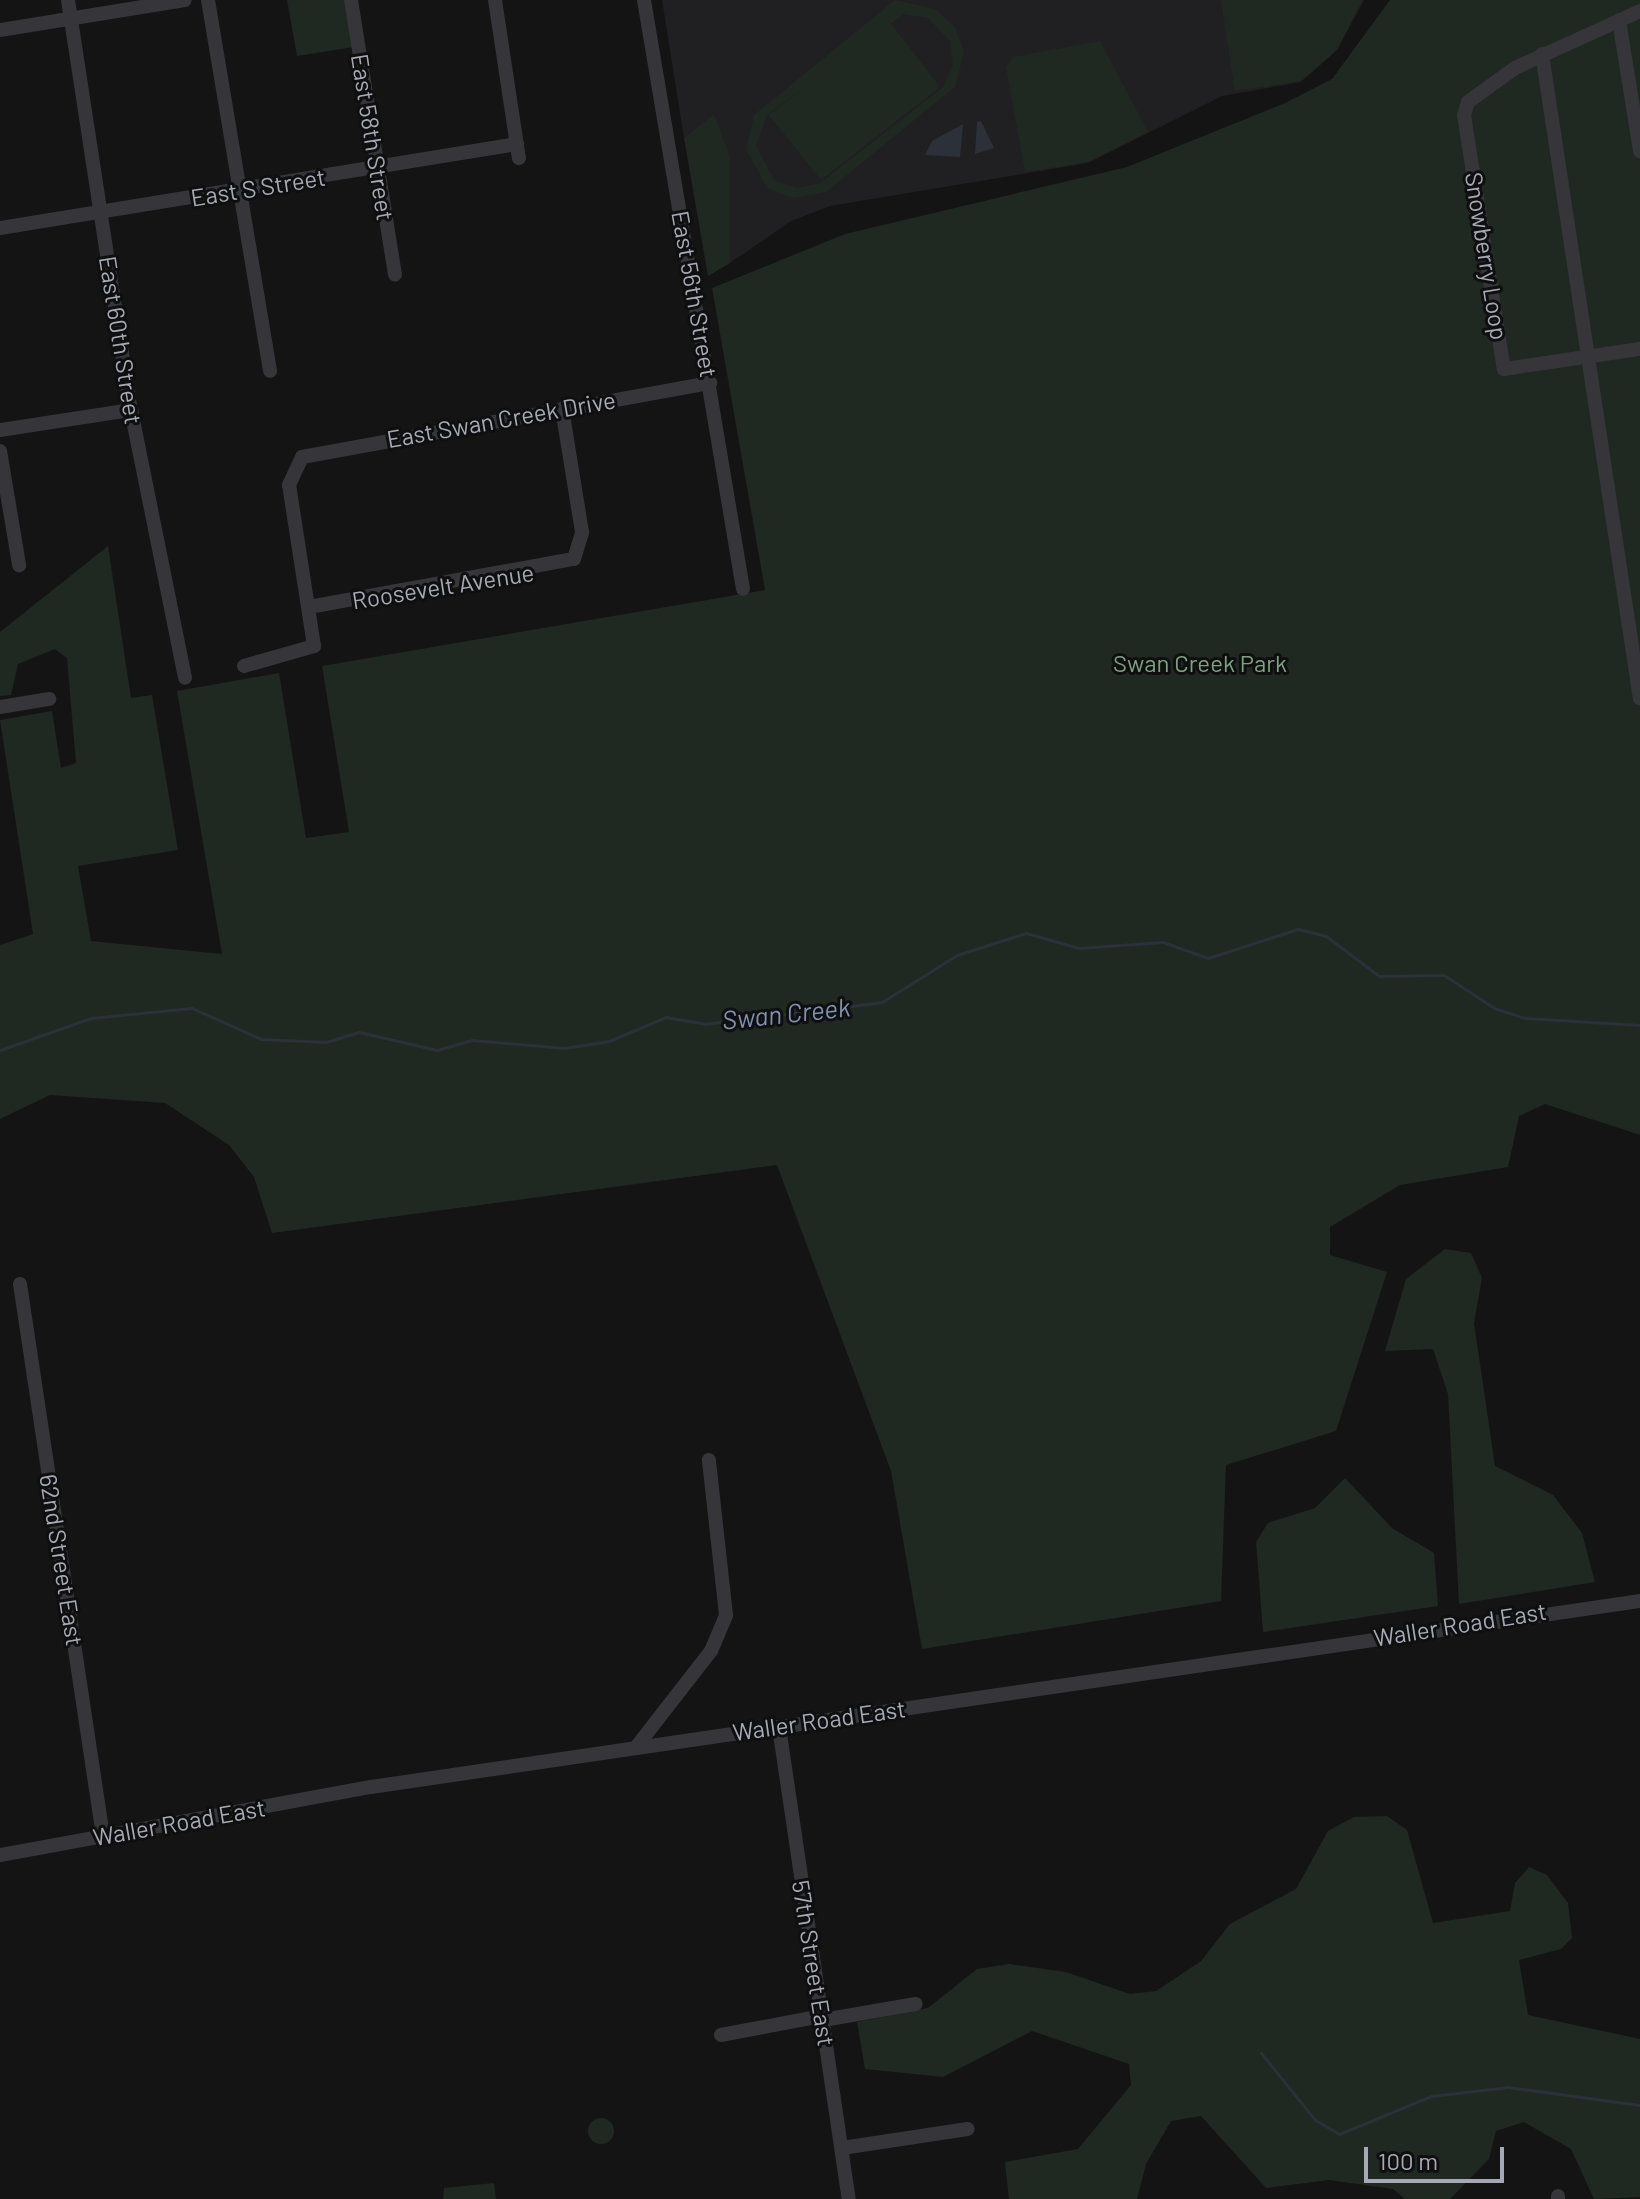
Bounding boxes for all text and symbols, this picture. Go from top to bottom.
street label: East 58th Street [346,51,400,223]
street label: East S Street [188,162,328,212]
street label: Snowberry Loop [1460,170,1514,342]
street label: East 56th Street [666,209,724,379]
street label: East 60th Street [93,254,149,426]
street label: East Swan Creek Drive [384,385,618,453]
street label: Roosevelt Avenue [350,557,536,615]
park label: Swan Creek Park [1113,649,1287,677]
water label: Swan Creek [720,991,852,1035]
street label: 62nd Street East [34,1472,90,1648]
street label: Waller Road East [1372,1596,1548,1652]
street label: Waller Road East [731,1694,907,1746]
street label: Waller Road East [91,1793,267,1851]
street label: 57th Street East [787,1878,841,2048]
scale bar [1368,2131,1508,2181]
text: 100 m [1378,2146,1438,2175]

